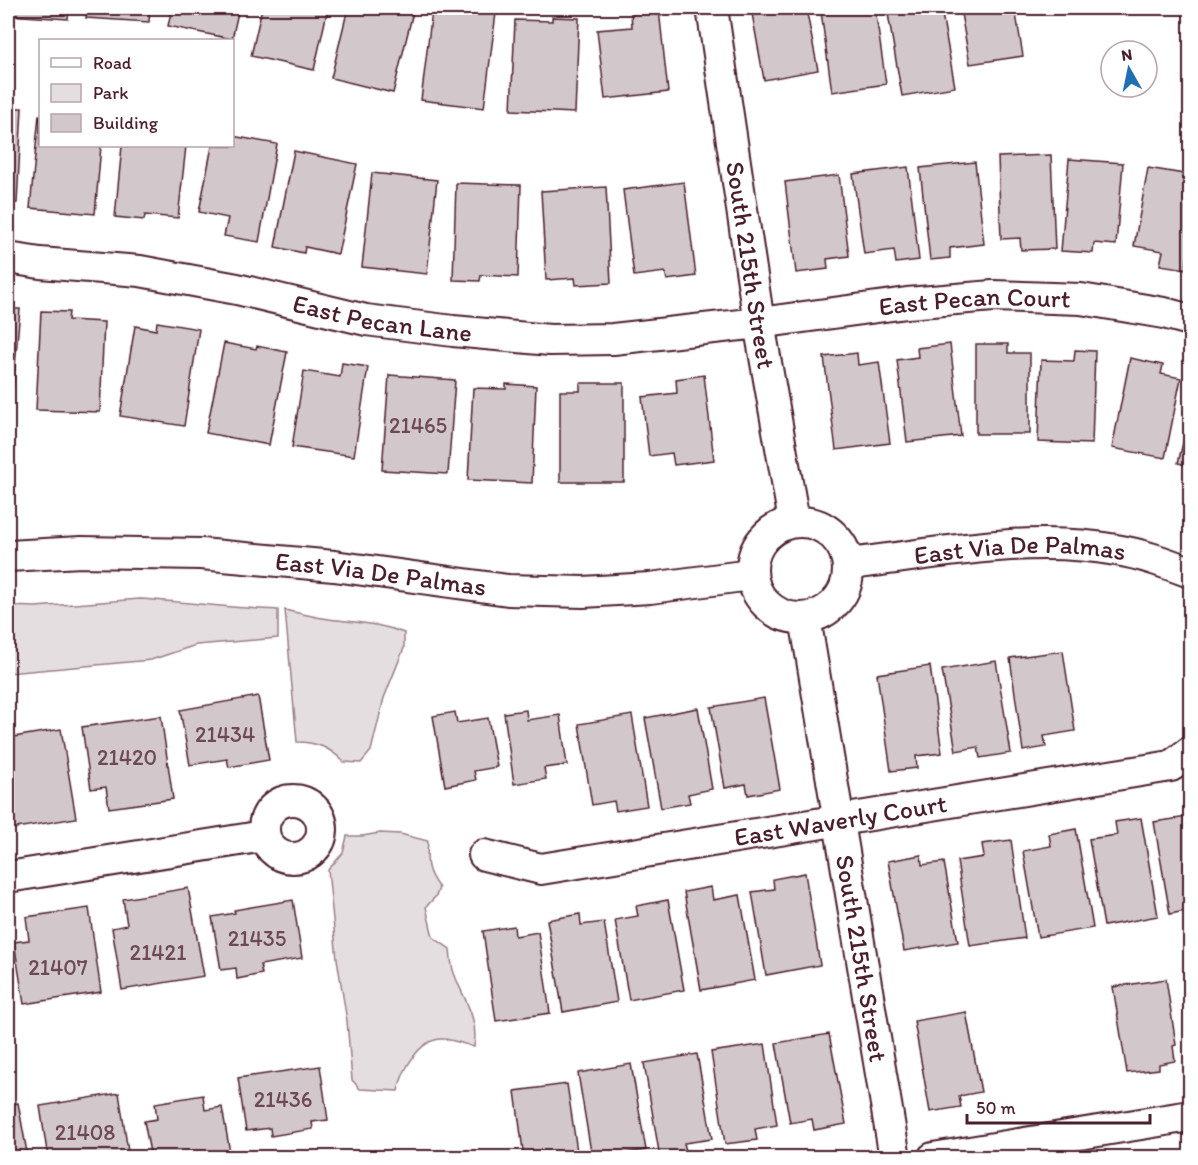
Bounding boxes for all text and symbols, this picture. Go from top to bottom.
legend [39,39,234,147]
north arrow [1099,39,1159,99]
text: N [1120,44,1134,65]
text: Road [93,52,132,74]
text: Park [93,82,128,104]
text: Building [93,112,159,134]
street label: South 215th Street [719,159,783,371]
street label: East Pecan Court [877,280,1071,323]
street label: East Pecan Lane [290,287,473,349]
house number: 21465 [389,412,447,439]
street label: East Via De Palmas [912,528,1128,571]
street label: East Via De Palmas [274,545,488,603]
house number: 21434 [195,721,255,748]
house number: 21420 [97,744,157,771]
street label: East Waverly Court [732,787,949,853]
street label: South 215th Street [829,852,895,1064]
house number: 21435 [228,925,286,952]
house number: 21421 [130,939,186,966]
house number: 21407 [28,954,88,981]
house number: 21436 [254,1086,312,1113]
scale bar [967,1087,1150,1125]
text: 50 m [976,1097,1016,1119]
house number: 21408 [55,1119,115,1146]

